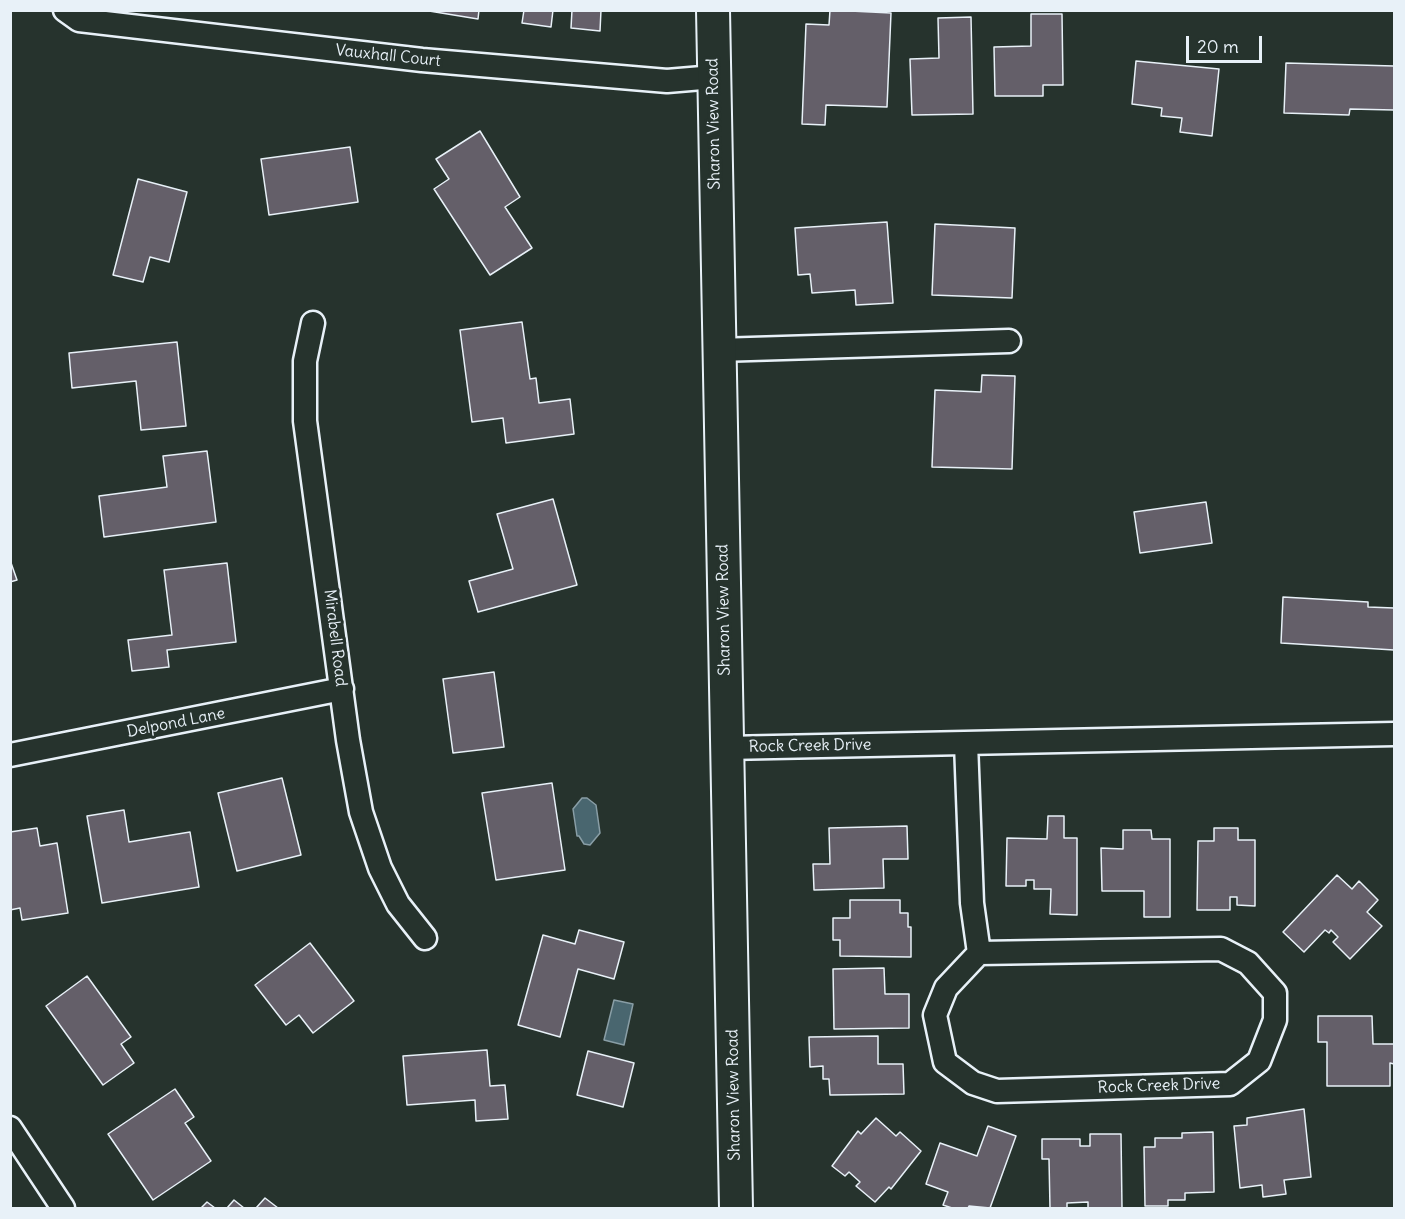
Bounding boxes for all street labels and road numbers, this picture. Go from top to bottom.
street label: Vauxhall Court [334,41,442,71]
street label: Sharon View Road [703,58,725,190]
street label: Sharon View Road [713,544,735,676]
street label: Mirabell Road [320,588,350,688]
street label: Delpond Lane [125,704,227,742]
street label: Rock Creek Drive [748,735,872,757]
street label: Sharon View Road [723,1029,745,1161]
street label: Rock Creek Drive [1097,1074,1221,1098]

